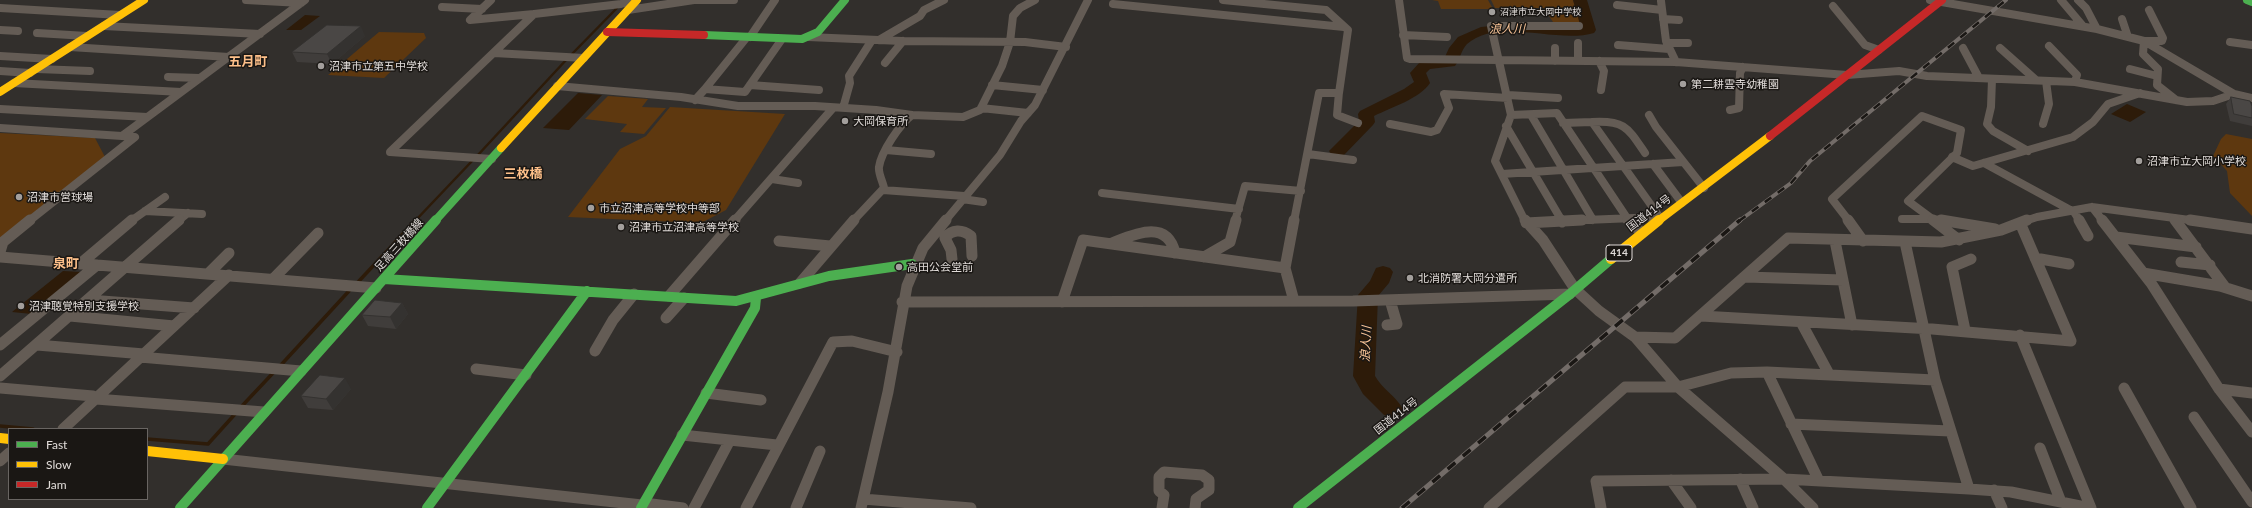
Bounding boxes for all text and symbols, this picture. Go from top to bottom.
marker: 沼津市立大岡中学校 [1487,7,1497,17]
place label: 沼津市立大岡中学校 [1500,7,1581,17]
water label: 浪人川 [1489,22,1525,36]
district label: 五月町 [229,54,267,70]
place label: 沼津市立第五中学校 [329,59,428,73]
marker: 沼津市立第五中学校 [316,61,326,71]
place label: 第二耕雲寺幼稚園 [1691,77,1779,91]
marker: 第二耕雲寺幼稚園 [1678,79,1688,89]
place label: 大岡保育所 [853,114,908,128]
marker: 大岡保育所 [840,116,850,126]
place label: 沼津市立大岡小学校 [2147,154,2246,168]
marker: 沼津市立大岡小学校 [2134,156,2144,166]
district label: 三枚橋 [504,166,542,182]
place label: 沼津市営球場 [27,190,93,204]
marker: 沼津市営球場 [14,192,24,202]
street label: 国道414号 [1624,192,1674,234]
place label: 市立沼津高等学校中等部 [599,201,720,215]
marker: 市立沼津高等学校中等部 [586,203,596,213]
street label: 足高三枚橋線 [372,216,426,274]
place label: 沼津市立沼津高等学校 [629,220,739,234]
marker: 沼津市立沼津高等学校 [616,222,626,232]
road number: 414 [1606,245,1632,261]
district label: 泉町 [53,256,79,272]
place label: 高田公会堂前 [907,260,973,274]
marker: 高田公会堂前 [894,262,904,272]
place label: 北消防署大岡分遣所 [1418,271,1517,285]
marker: 北消防署大岡分遣所 [1405,273,1415,283]
place label: 沼津聴覚特別支援学校 [29,299,139,313]
marker: 沼津聴覚特別支援学校 [16,301,26,311]
water label: 浪人川 [1358,326,1374,362]
street label: 国道414号 [1371,395,1421,437]
legend [8,428,148,500]
text: Fast [46,437,67,452]
text: Slow [46,457,71,472]
text: Jam [46,477,67,492]

